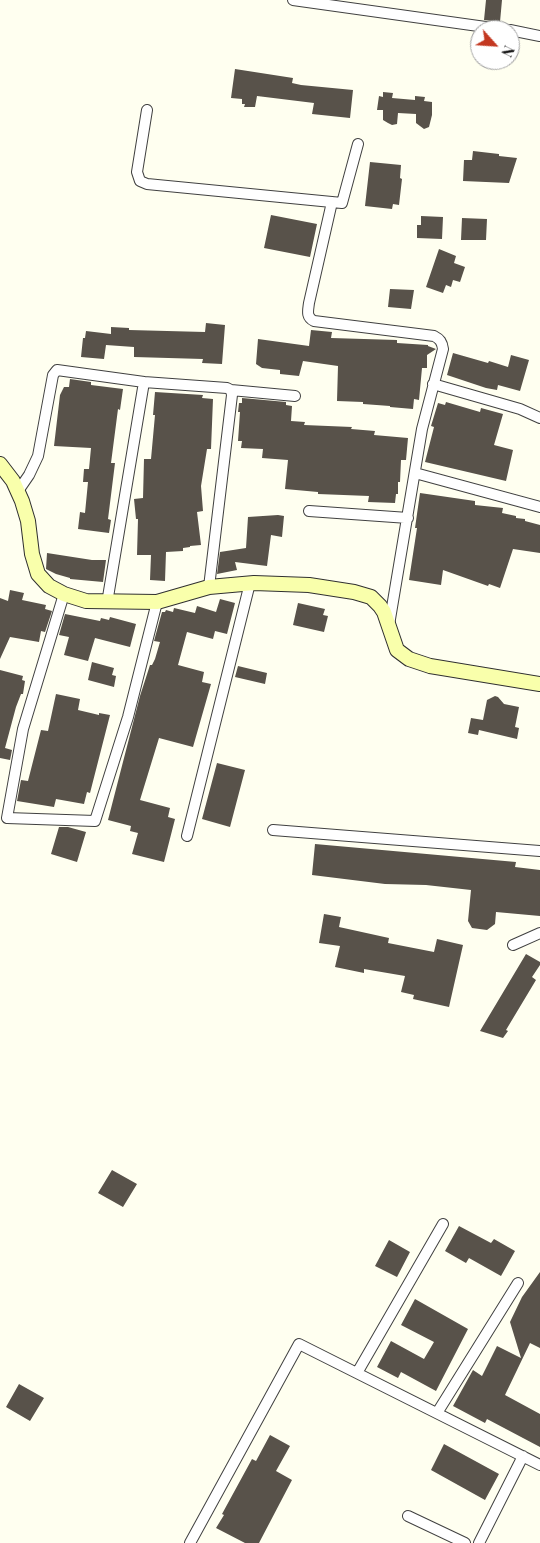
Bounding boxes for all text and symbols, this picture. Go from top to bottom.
north arrow [470,20,520,70]
text: N [497,43,519,60]

